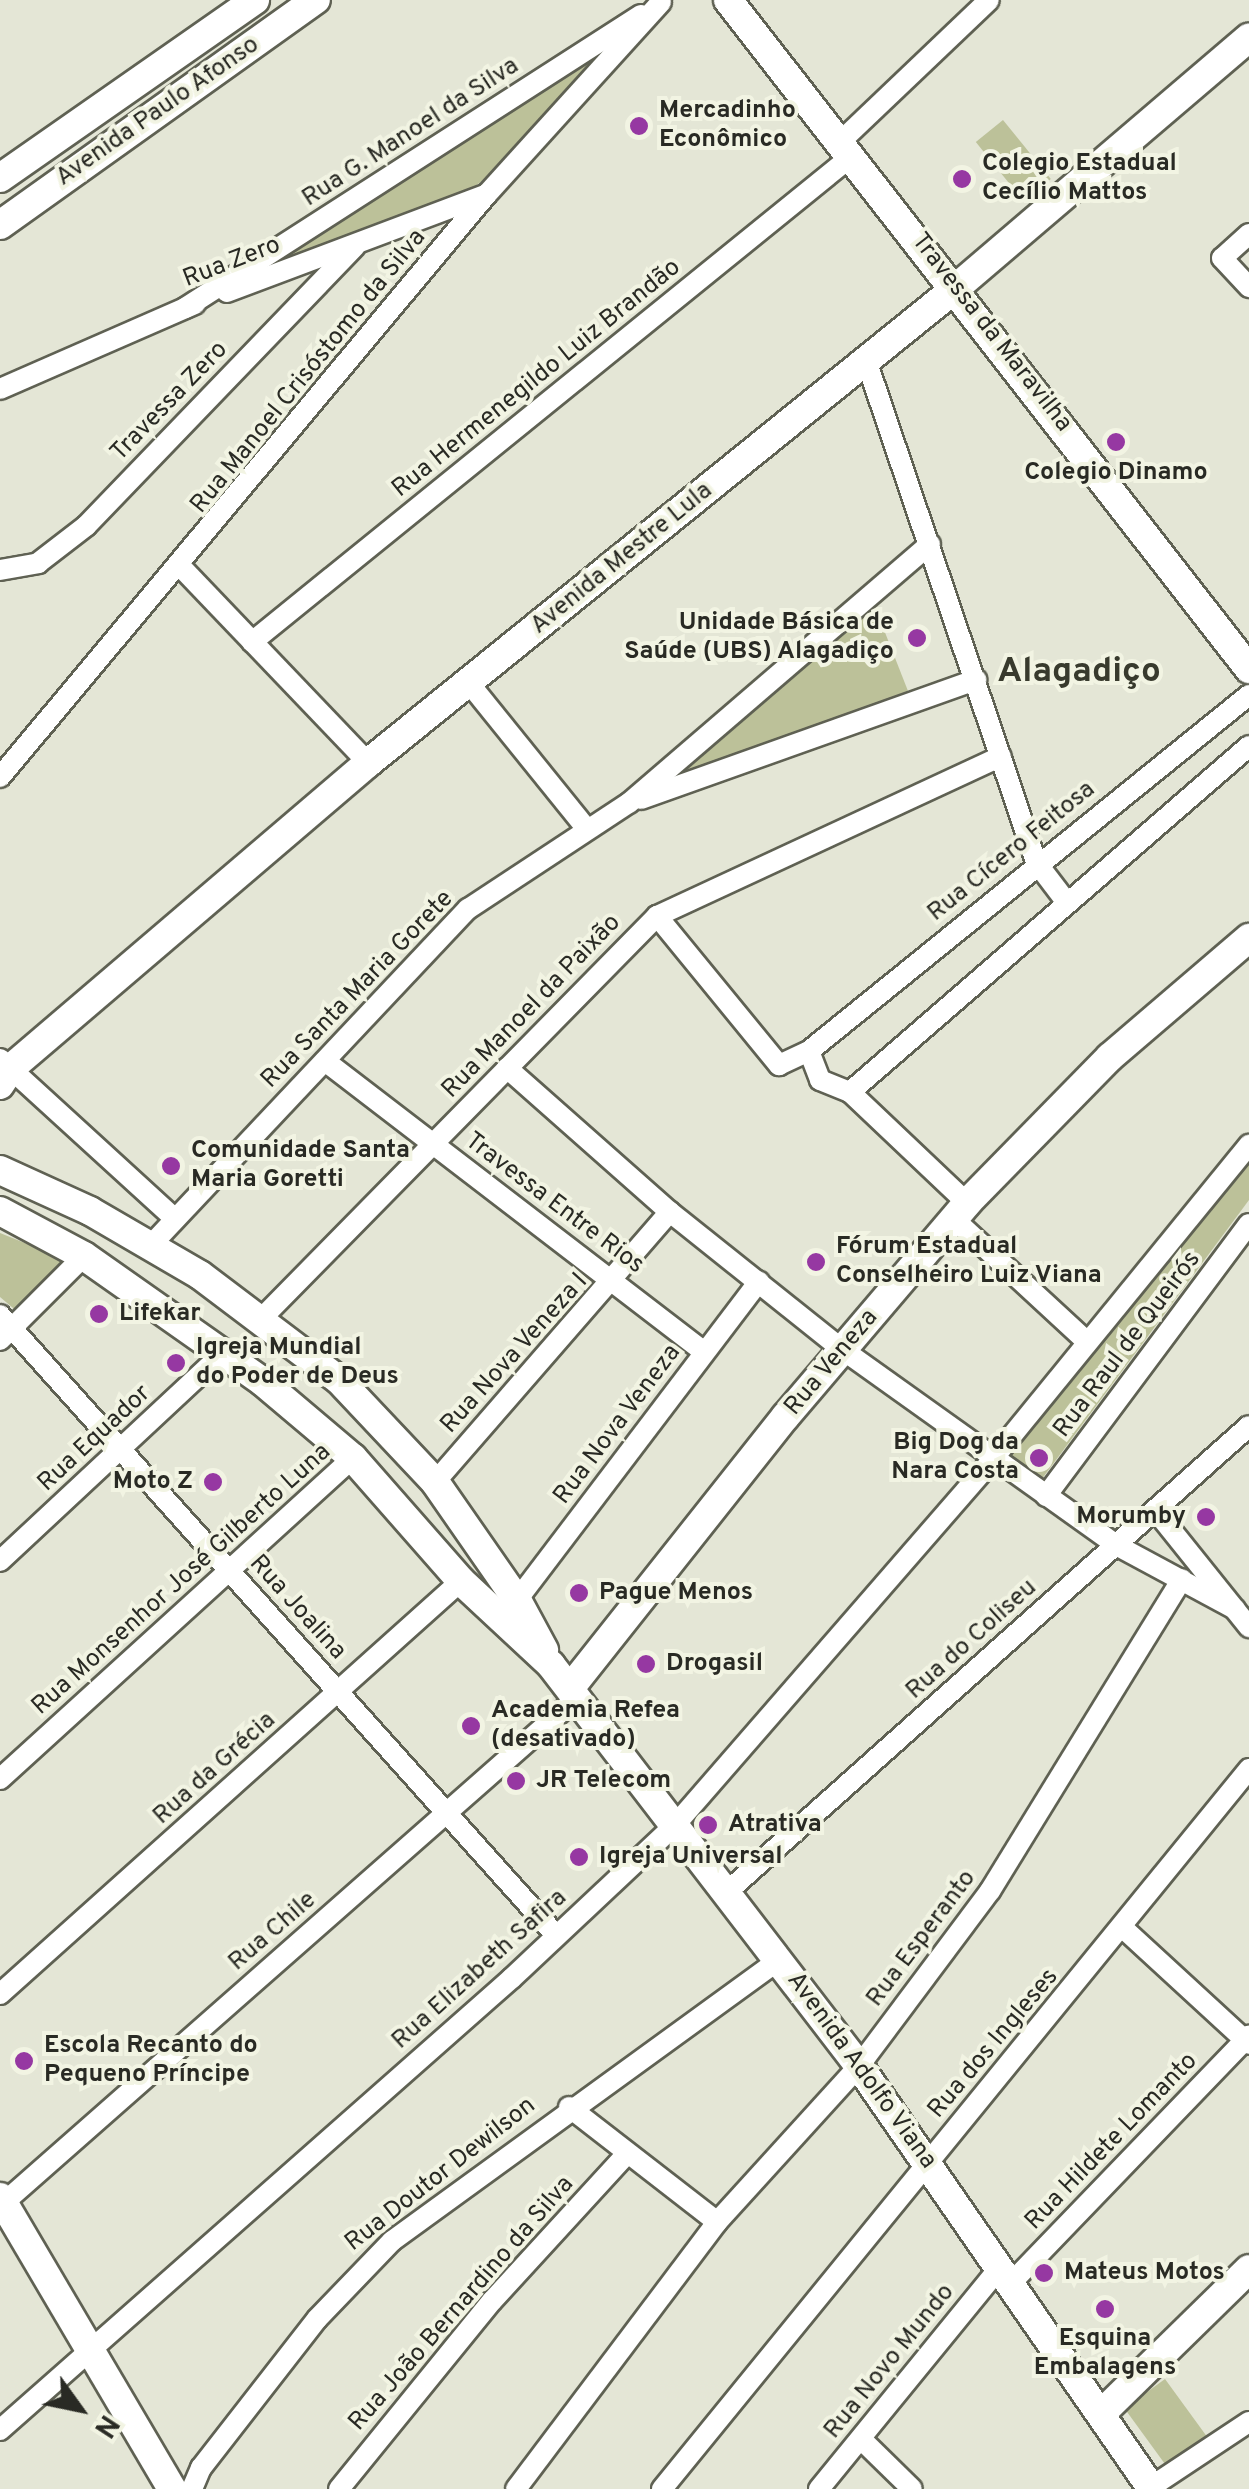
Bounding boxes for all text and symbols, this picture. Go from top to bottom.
street label: Avenida Paulo Afonso [50,30,266,194]
street label: Rua G. Manoel da Silva [297,52,525,214]
place label: Mercadinho Econômico [659,97,796,156]
marker: Mercadinho Econômico [628,115,650,137]
place label: Colegio Estadual Cecílio Mattos [982,150,1177,209]
marker: Colegio Estadual Cecílio Mattos [951,168,973,190]
street label: Rua Manoel Crisóstomo da Silva [185,224,433,520]
street label: Travessa da Maravilha [904,228,1078,438]
street label: Rua Zero [179,231,285,295]
street label: Rua Hermenegildo Luiz Brandão [387,253,687,505]
street label: Travessa Zero [105,336,235,468]
marker: Colegio Dinamo [1105,431,1127,453]
place label: Colegio Dinamo [1024,458,1208,488]
street label: Avenida Mestre Lula [525,477,719,641]
place label: Unidade Básica de Saúde (UBS) Alagadiço [623,609,894,668]
marker: Unidade Básica de Saúde (UBS) Alagadiço [904,625,930,651]
district label: Alagadiço [997,651,1161,693]
street label: Rua Cícero Feitosa [922,775,1102,929]
street label: Rua Santa Maria Gorete [256,885,460,1095]
street label: Rua Manoel da Paixão [436,909,628,1105]
street label: Travessa Entre Rios [458,1127,650,1281]
place label: Comunidade Santa Maria Goretti [191,1137,410,1196]
marker: Comunidade Santa Maria Goretti [160,1155,182,1177]
place label: Fórum Estadual Conselheiro Luiz Viana [836,1233,1103,1292]
street label: Rua Raul de Queirós [1048,1246,1208,1444]
marker: Fórum Estadual Conselheiro Luiz Viana [805,1251,827,1273]
street label: Rua Nova Veneza I [435,1267,595,1441]
place label: Lifekar [119,1299,201,1329]
marker: Lifekar [88,1303,110,1325]
street label: Rua Veneza [779,1303,885,1423]
place label: Igreja Mundial do Poder de Deus [196,1334,399,1393]
street label: Rua Nova Veneza [548,1339,688,1511]
marker: Igreja Mundial do Poder de Deus [165,1352,187,1374]
street label: Rua Equador [32,1379,158,1499]
place label: Big Dog da Nara Costa [891,1429,1019,1488]
street label: Rua Monsenhor José Gilberto Luna [26,1438,338,1722]
marker: Big Dog da Nara Costa [1028,1447,1050,1469]
place label: Moto Z [113,1467,193,1497]
marker: Moto Z [202,1471,224,1493]
place label: Morumby [1076,1502,1186,1532]
marker: Morumby [1195,1506,1217,1528]
street label: Rua Joalina [242,1549,352,1667]
street label: Rua do Coliseu [900,1573,1044,1707]
place label: Pague Menos [599,1578,753,1608]
marker: Pague Menos [568,1582,590,1604]
place label: Drogasil [666,1649,763,1679]
marker: Drogasil [635,1653,657,1675]
place label: Academia Refea (desativado) [491,1697,680,1756]
street label: Rua da Grécia [148,1706,282,1832]
marker: Academia Refea (desativado) [460,1715,482,1737]
place label: JR Telecom [536,1766,671,1796]
marker: JR Telecom [505,1770,527,1792]
place label: Atrativa [728,1810,822,1840]
marker: Atrativa [697,1814,719,1836]
place label: Igreja Universal [599,1842,783,1872]
marker: Igreja Universal [568,1846,590,1868]
street label: Rua Esperanto [861,1865,983,2013]
street label: Rua Elizabeth Safira [386,1884,574,2056]
street label: Rua Chile [223,1886,323,1978]
street label: Rua dos Ingleses [923,1963,1065,2125]
street label: Avenida Adolfo Viana [779,1966,943,2176]
place label: Escola Recanto do Pequeno Príncipe [44,2032,258,2091]
street label: Rua Hildete Lomanto [1020,2047,1204,2237]
marker: Escola Recanto do Pequeno Príncipe [13,2050,35,2072]
street label: Rua Doutor Dewilson [340,2091,542,2259]
street label: Rua João Bernardino da Silva [343,2170,581,2438]
place label: Mateus Motos [1064,2258,1225,2288]
marker: Mateus Motos [1033,2262,1055,2284]
street label: Rua Novo Mundo [818,2279,962,2445]
marker: Esquina Embalagens [1094,2298,1116,2320]
place label: Esquina Embalagens [1034,2325,1176,2384]
north arrow [30,2359,130,2459]
text: N [85,2407,126,2444]

